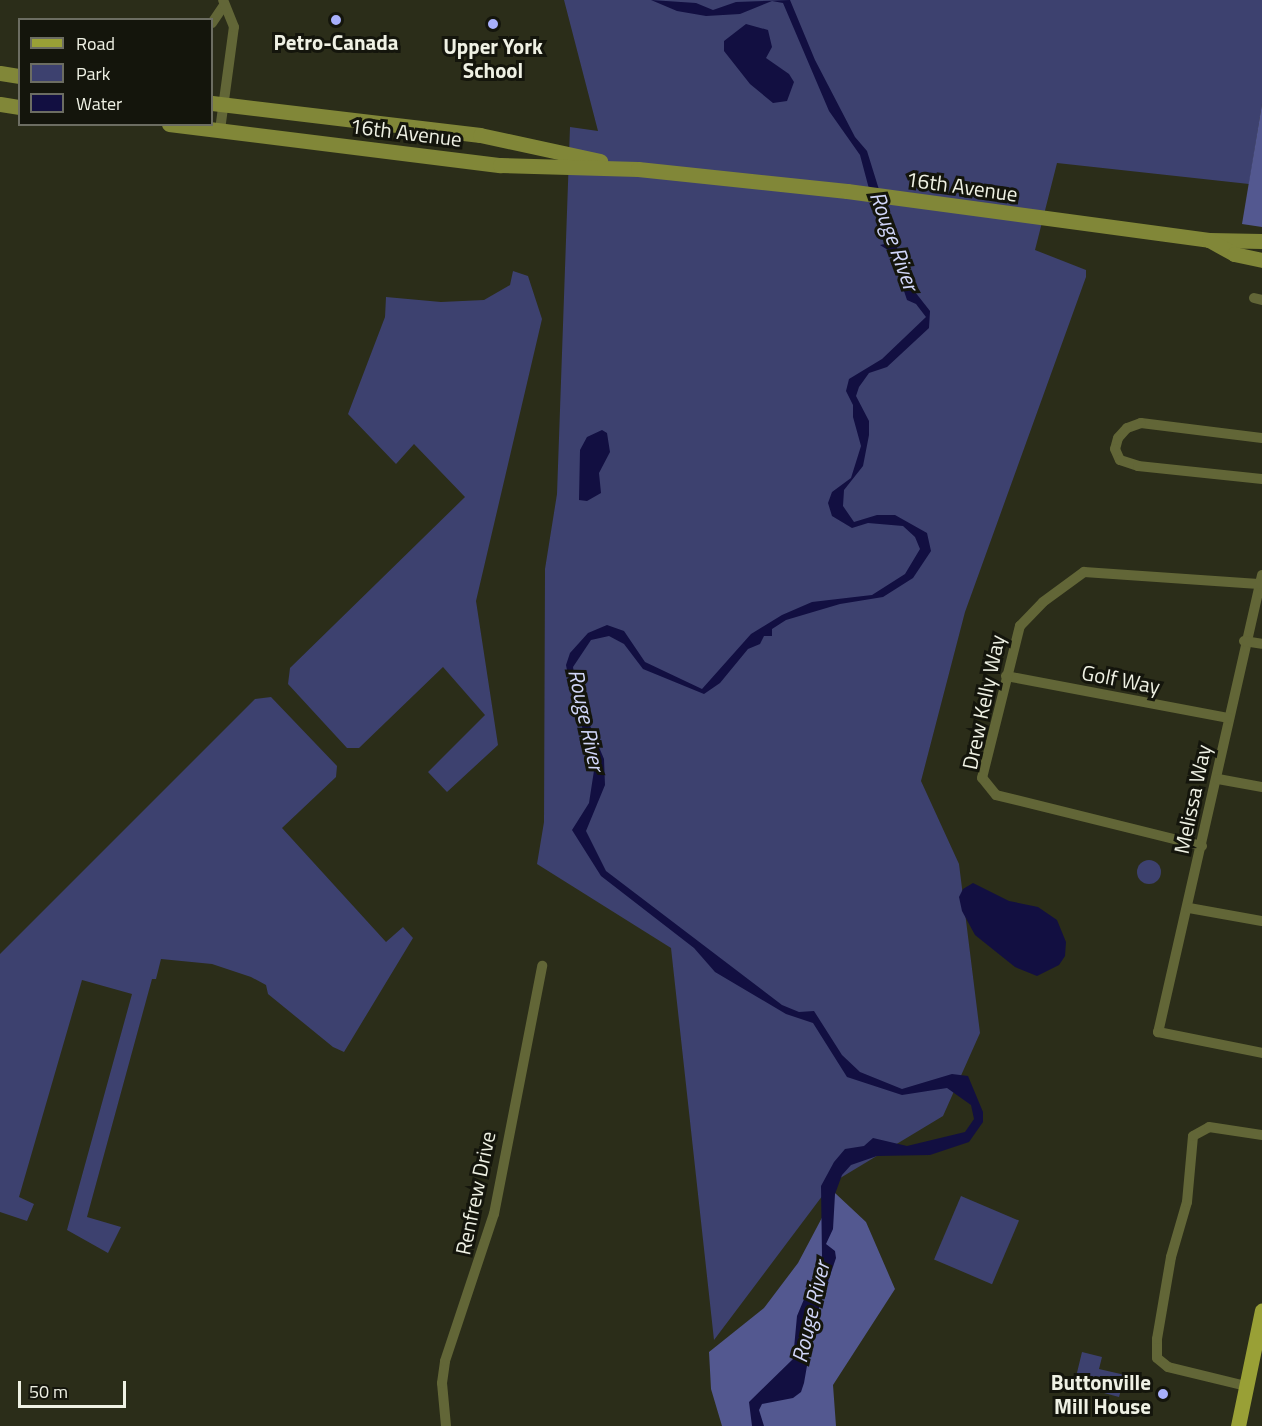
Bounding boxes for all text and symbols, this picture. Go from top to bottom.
marker: Petro-Canada [329,13,343,27]
marker: Upper York School [486,17,500,31]
legend [18,18,213,126]
place label: Petro-Canada [273,29,399,55]
text: Road [76,30,115,57]
place label: Upper York School [443,33,543,83]
text: Park [76,60,110,87]
text: Water [76,90,122,117]
street label: 16th Avenue [349,113,463,151]
street label: 16th Avenue [905,166,1019,206]
water label: Rouge River [864,188,924,294]
street label: Drew Kelly Way [956,632,1010,772]
street label: Golf Way [1080,659,1162,699]
water label: Rouge River [562,667,610,773]
street label: Melissa Way [1168,742,1216,856]
street label: Renfrew Drive [450,1129,500,1257]
water label: Rouge River [787,1259,835,1365]
scale bar [21,1369,129,1407]
place label: Buttonville Mill House [1051,1369,1151,1419]
text: 50 m [29,1378,68,1405]
marker: Buttonville Mill House [1156,1387,1170,1401]

